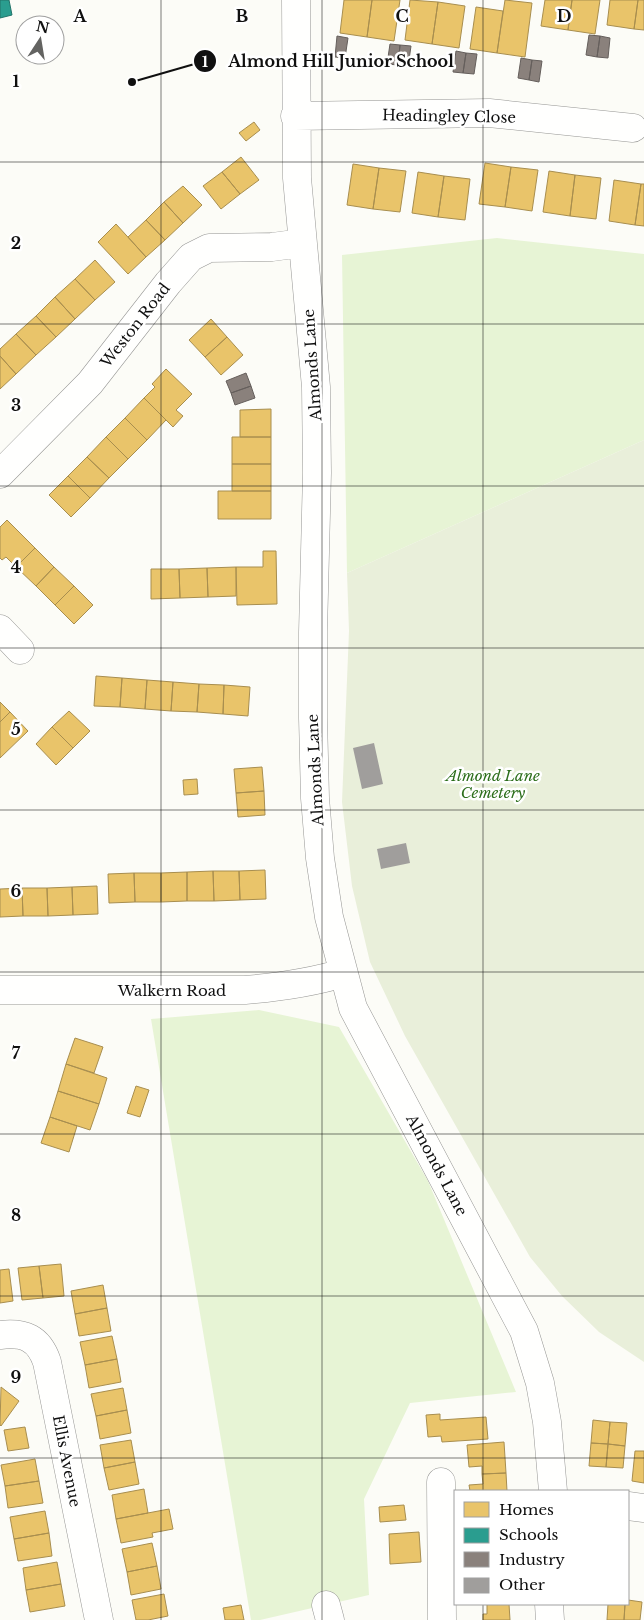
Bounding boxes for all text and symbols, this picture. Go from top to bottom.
text: A [73,6,88,26]
text: B [236,6,249,26]
text: C [395,6,409,26]
text: D [557,6,571,26]
north arrow [15,15,65,65]
text: N [34,17,51,37]
callout: Almond Hill Junior School [193,46,464,77]
text: Almond Hill Junior School [227,51,454,71]
text: 1 [202,52,209,71]
text: 1 [13,71,20,91]
street label: Headingley Close [382,105,516,127]
text: 2 [11,233,21,253]
street label: Weston Road [96,279,174,372]
street label: Almonds Lane [299,308,325,423]
text: 3 [11,395,21,415]
text: 4 [11,557,21,577]
street label: Almonds Lane [303,714,327,827]
text: 5 [11,719,21,739]
park label: Almond Lane Cemetery [444,766,540,802]
text: 6 [11,881,22,901]
street label: Walkern Road [117,981,226,1000]
text: 7 [12,1043,21,1063]
street label: Almonds Lane [402,1110,472,1219]
text: 8 [11,1205,21,1225]
text: 9 [11,1367,22,1387]
street label: Ellis Avenue [49,1413,85,1509]
legend [454,1490,629,1605]
text: Homes [499,1500,554,1519]
text: Schools [499,1525,559,1544]
text: Industry [499,1550,565,1569]
text: Other [499,1575,546,1594]

